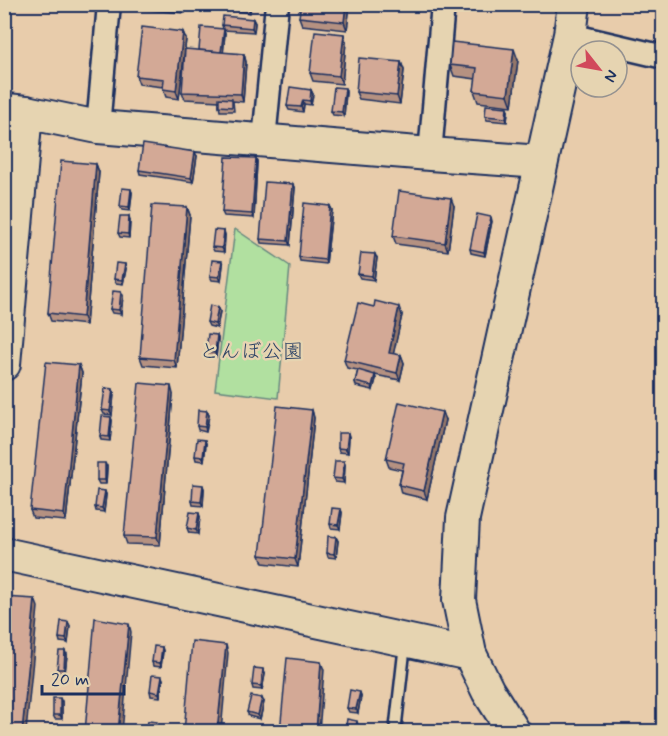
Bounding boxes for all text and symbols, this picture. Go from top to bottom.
north arrow [569,39,629,99]
text: N [599,66,622,86]
park label: とんぼ公園 [199,338,304,366]
scale bar [42,658,124,696]
text: 20 m [51,668,89,692]

